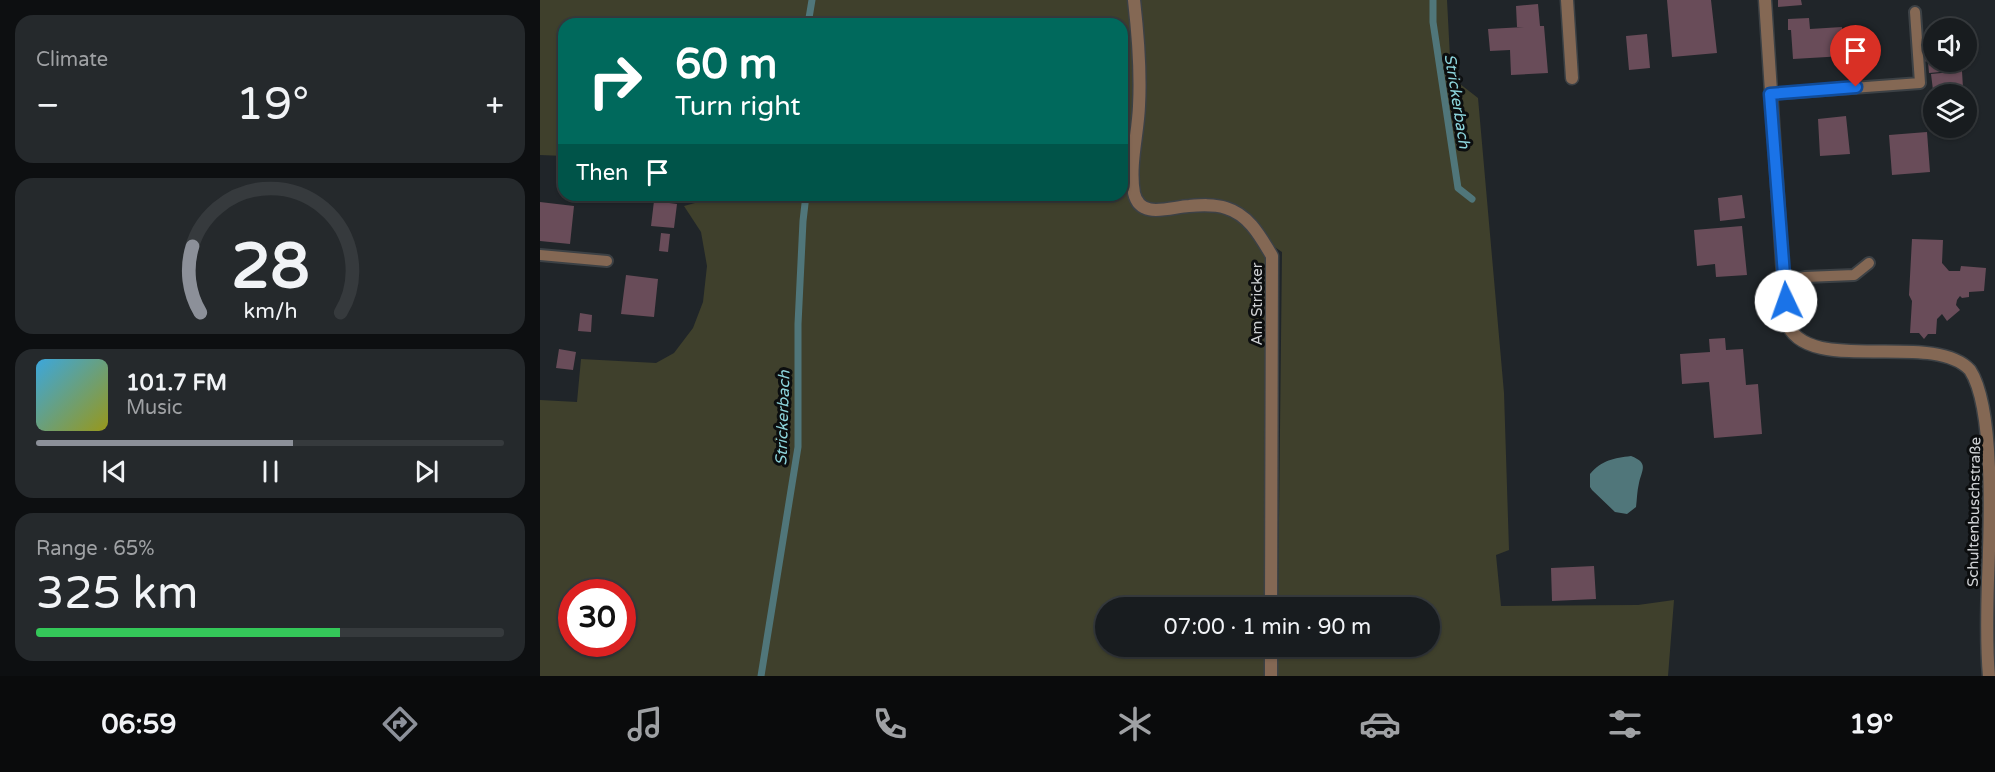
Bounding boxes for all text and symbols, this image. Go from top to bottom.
map controls [1923,18,1977,138]
button: sound [1923,18,1977,72]
pin [1830,25,1881,87]
icon: arrive [1839,34,1872,67]
text: 60 m [675,39,777,90]
icon: right [576,42,654,120]
text: Climate [36,48,108,72]
water label: Strickerbach [1440,52,1475,151]
text: 19° [236,78,309,132]
button: layers [1923,84,1977,138]
text: − [36,86,60,125]
text: + [485,86,504,125]
text: Turn right [675,90,801,123]
icon: arrive [641,156,674,189]
text: Then [576,160,629,186]
text: 28 [231,231,309,306]
street label: Am Stricker [1248,262,1266,346]
position arrow [1754,269,1818,333]
text: km/h [243,299,297,325]
water label: Strickerbach [771,369,795,466]
text: 101.7 FM [126,370,227,396]
text: Music [126,396,182,420]
street label: Schultenbuschstraße [1964,437,1984,587]
icon: previous [98,455,131,488]
icon: pause [254,455,287,488]
icon: next [410,455,443,488]
text: Range · 65% [36,537,155,561]
text: 325 km [36,567,198,621]
speed limit sign: 30 [558,579,636,657]
text: 07:00 · 1 min · 90 m [1164,614,1371,640]
icon: directions [379,703,421,745]
icon: music [624,703,666,745]
icon: phone [869,703,911,745]
icon: climate [1114,703,1156,745]
icon: car [1359,703,1401,745]
icon: filters [1604,703,1646,745]
text: 06:59 [102,708,176,741]
text: 19° [1849,708,1893,741]

